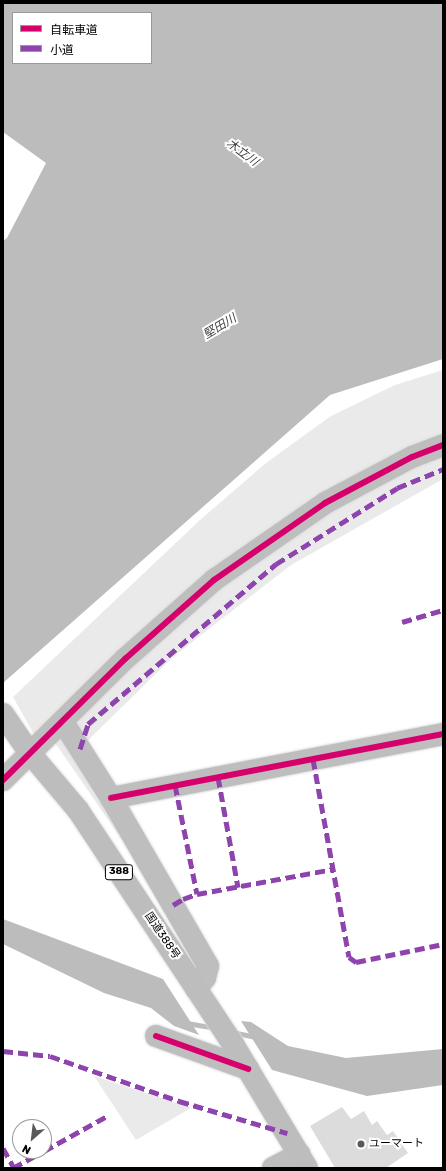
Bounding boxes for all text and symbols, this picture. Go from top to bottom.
legend [12,12,152,64]
text: 自転車道 [50,23,98,37]
text: 小道 [50,43,74,57]
water label: 木立川 [223,136,261,170]
water label: 堅田川 [201,312,239,342]
road number: 388 [104,864,134,880]
street label: 国道388号 [142,910,182,962]
north arrow [12,1119,52,1159]
place label: ユーマート [369,1137,424,1151]
marker: ユーマート [356,1139,366,1149]
text: N [20,1142,33,1157]

